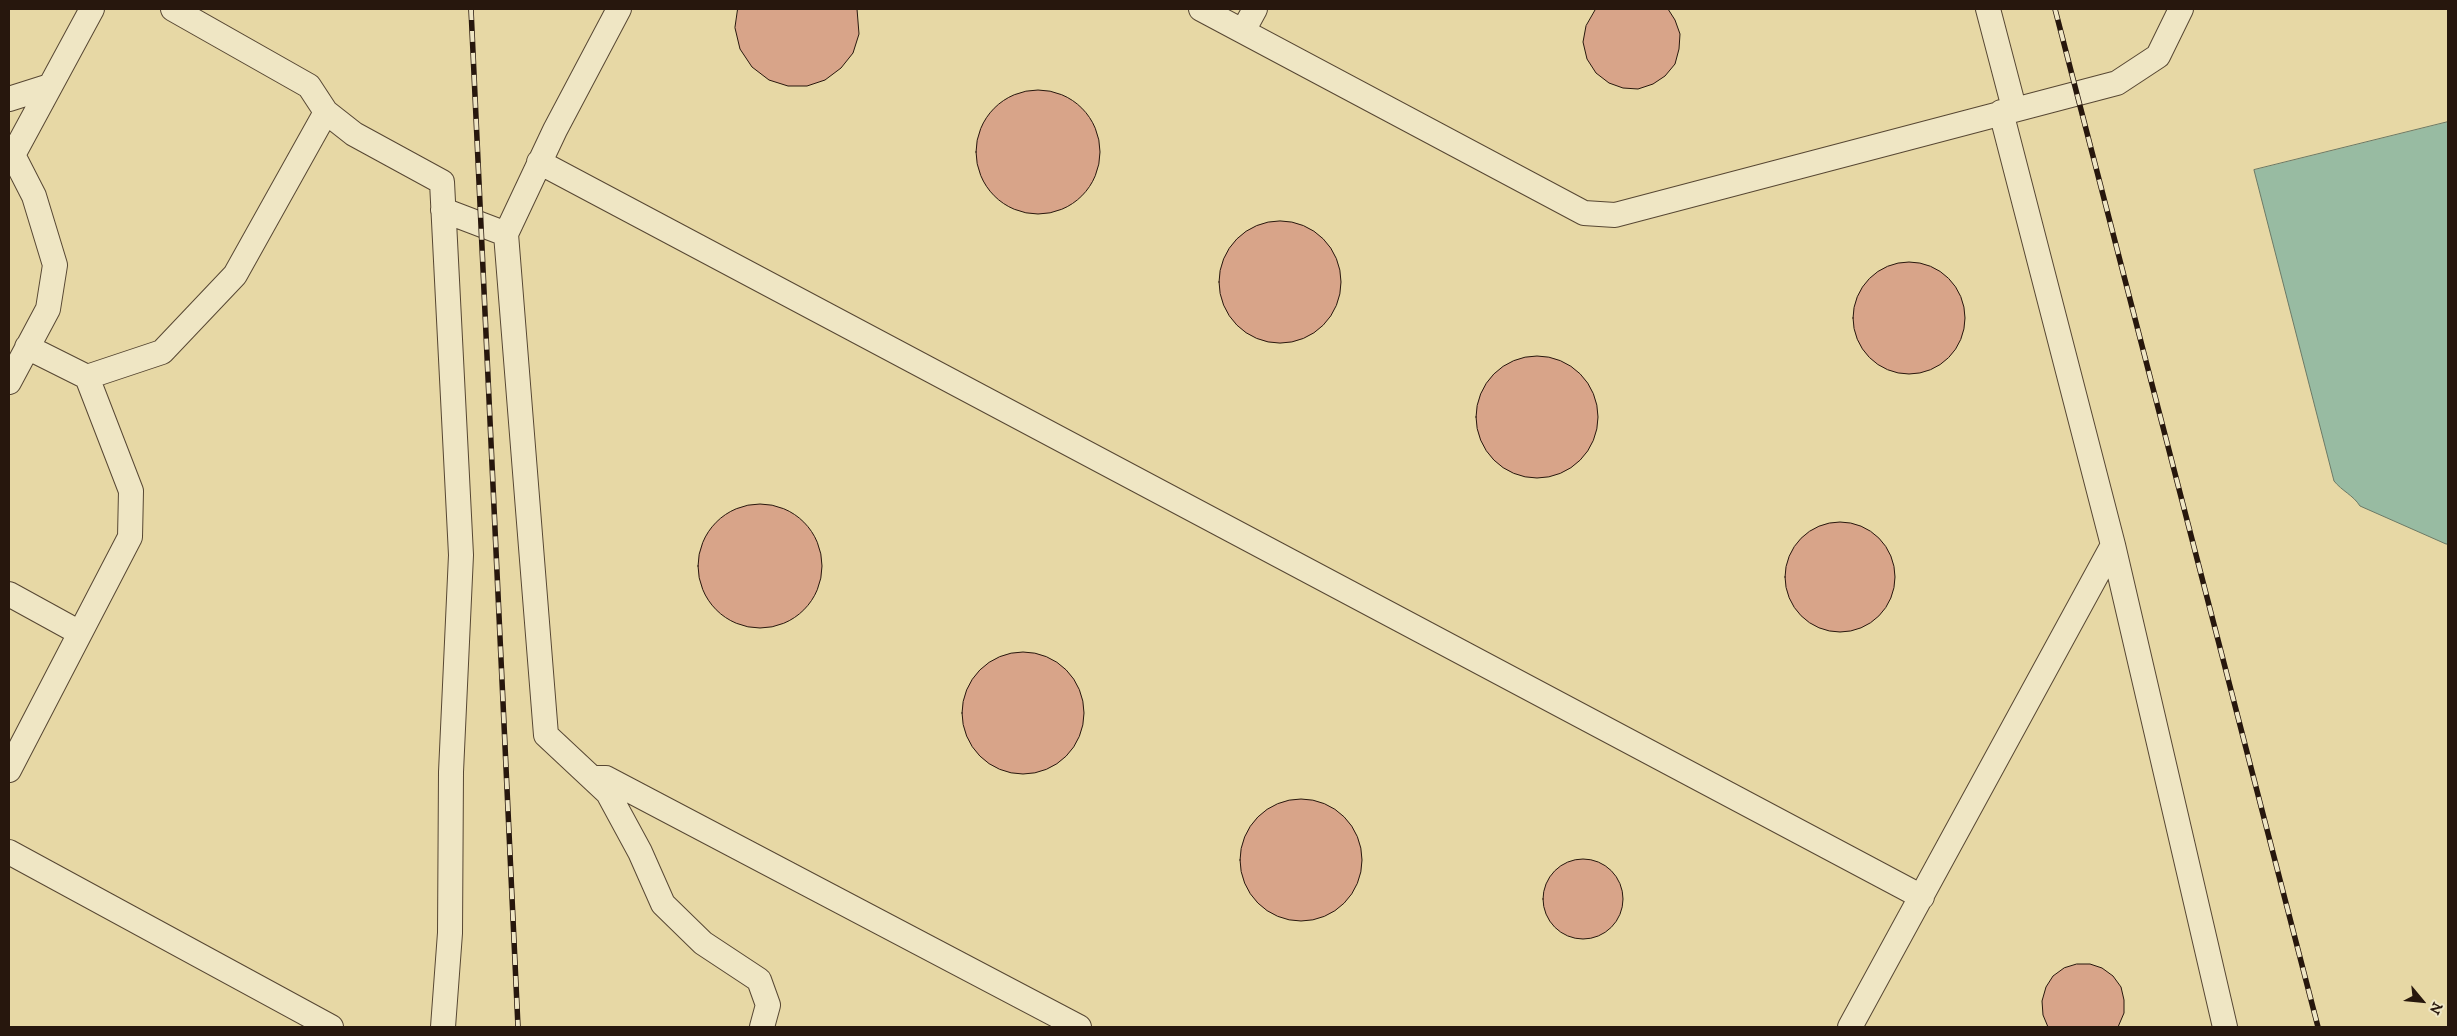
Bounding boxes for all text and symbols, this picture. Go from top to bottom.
north arrow [2397,976,2447,1026]
text: N [2425,999,2446,1017]

